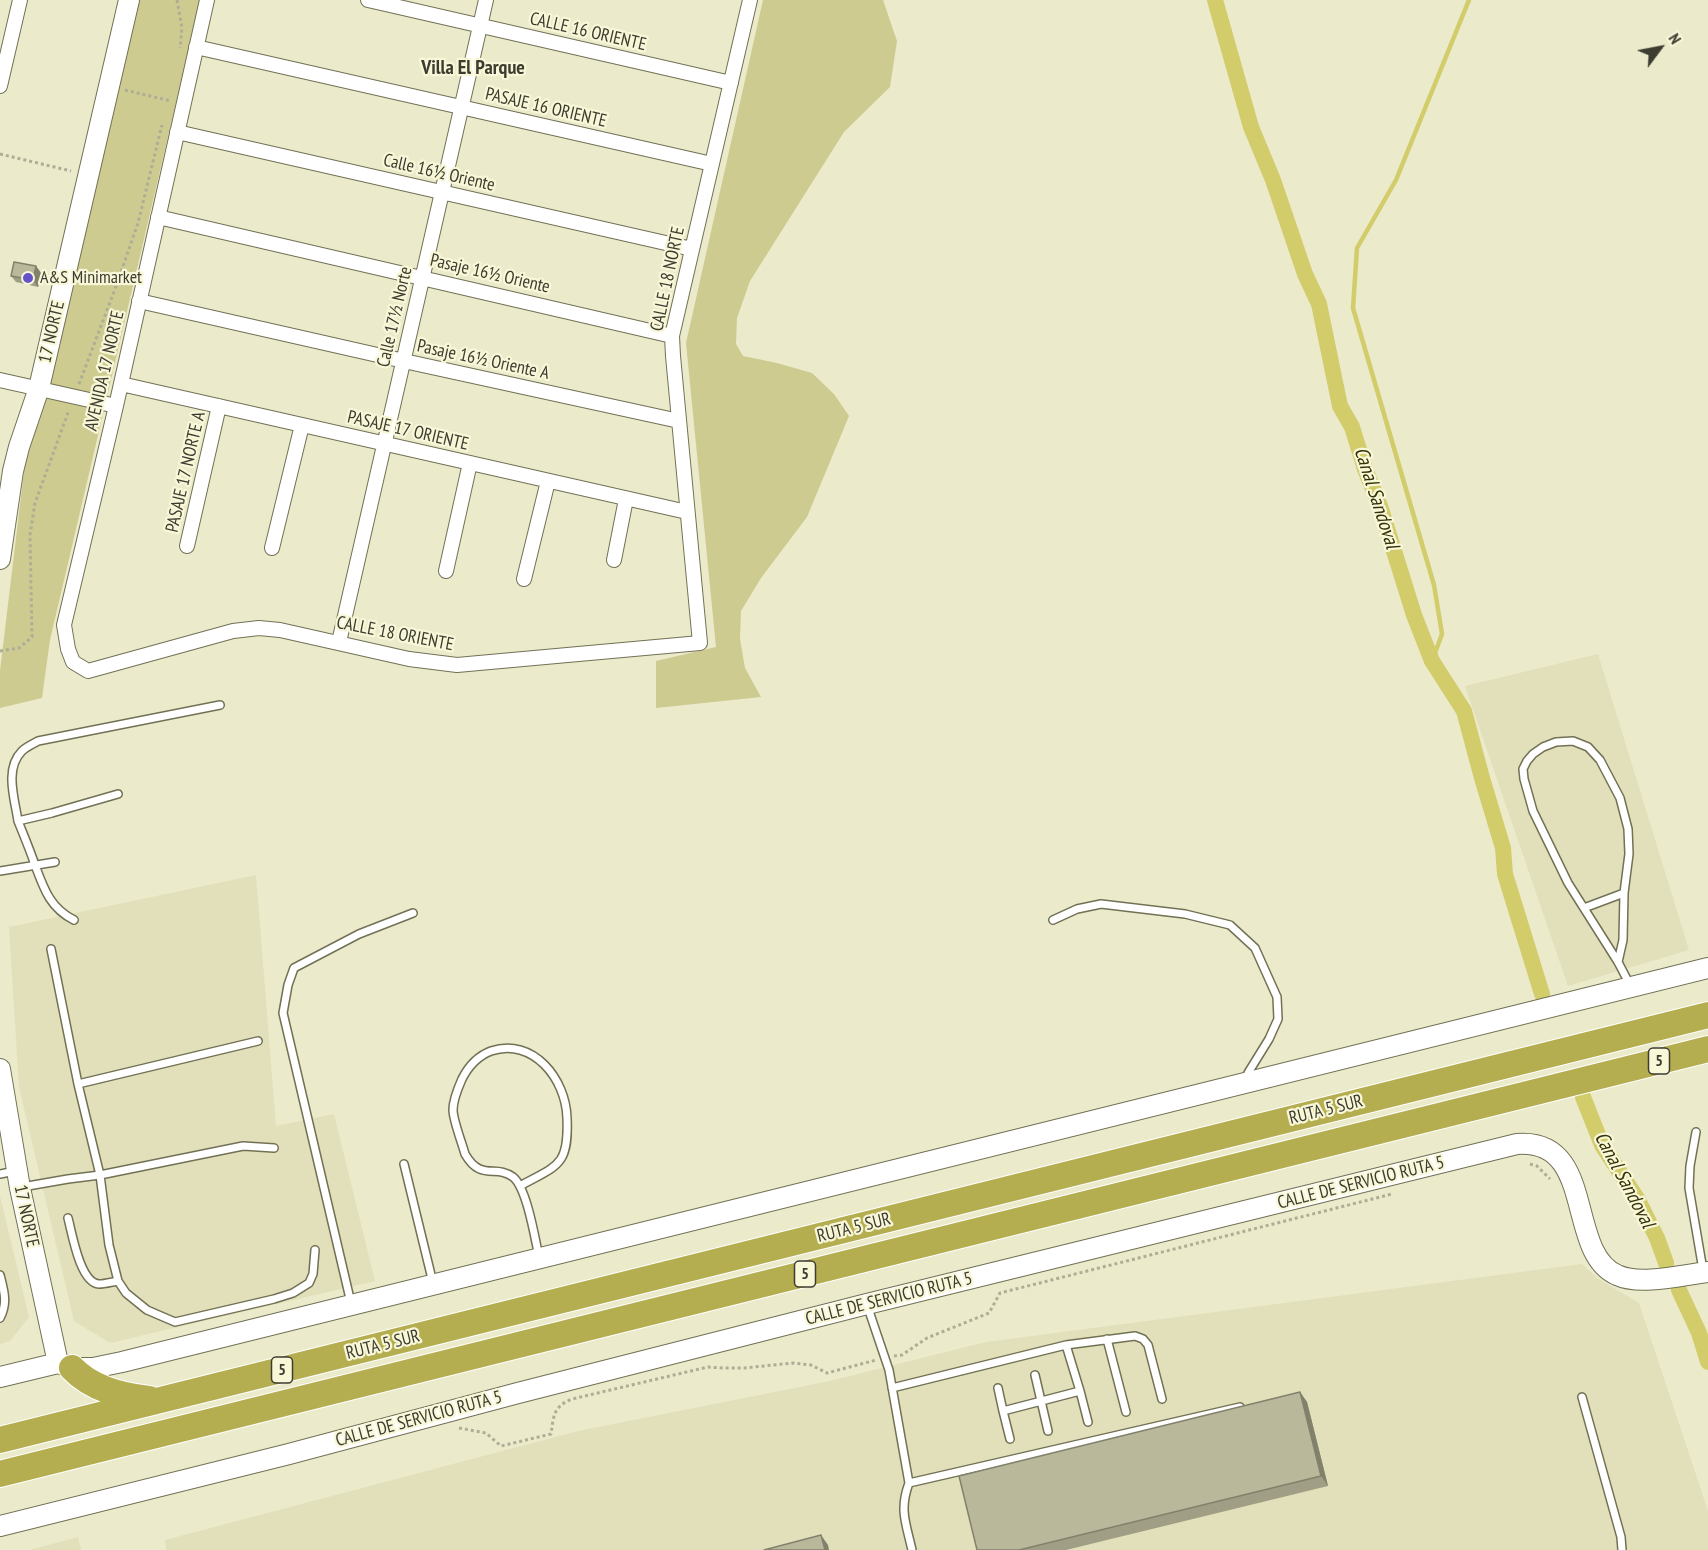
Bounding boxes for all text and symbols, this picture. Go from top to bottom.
street label: CALLE 16 ORIENTE [528,8,648,56]
north arrow [1630,18,1690,78]
text: N [1664,29,1686,47]
district label: Villa El Parque [421,56,525,80]
street label: PASAJE 16 ORIENTE [483,84,609,132]
street label: Calle 16½ Oriente [381,150,497,196]
street label: CALLE 18 NORTE [646,225,690,333]
street label: Pasaje 16½ Oriente [428,250,552,298]
street label: Calle 17½ Norte [373,265,417,369]
place label: A&S Minimarket [40,267,142,289]
marker: A&S Minimarket [21,271,35,285]
street label: 17 NORTE [34,299,70,365]
street label: AVENIDA 17 NORTE [81,309,129,433]
street label: Pasaje 16½ Oriente A [415,335,551,385]
street label: PASAJE 17 ORIENTE [345,407,471,455]
street label: PASAJE 17 NORTE A [162,410,210,534]
water label: Canal Sandoval [1348,444,1404,552]
street label: CALLE 18 ORIENTE [335,612,455,656]
road number: 5 [1648,1048,1670,1074]
street label: RUTA 5 SUR [1287,1090,1365,1130]
water label: Canal Sandoval [1589,1128,1659,1232]
street label: CALLE DE SERVICIO RUTA 5 [1275,1152,1447,1214]
street label: 17 NORTE [9,1183,43,1249]
street label: RUTA 5 SUR [815,1208,893,1248]
road number: 5 [794,1261,816,1287]
street label: CALLE DE SERVICIO RUTA 5 [803,1268,975,1330]
street label: RUTA 5 SUR [344,1325,422,1365]
road number: 5 [272,1357,292,1383]
street label: CALLE DE SERVICIO RUTA 5 [333,1386,505,1452]

